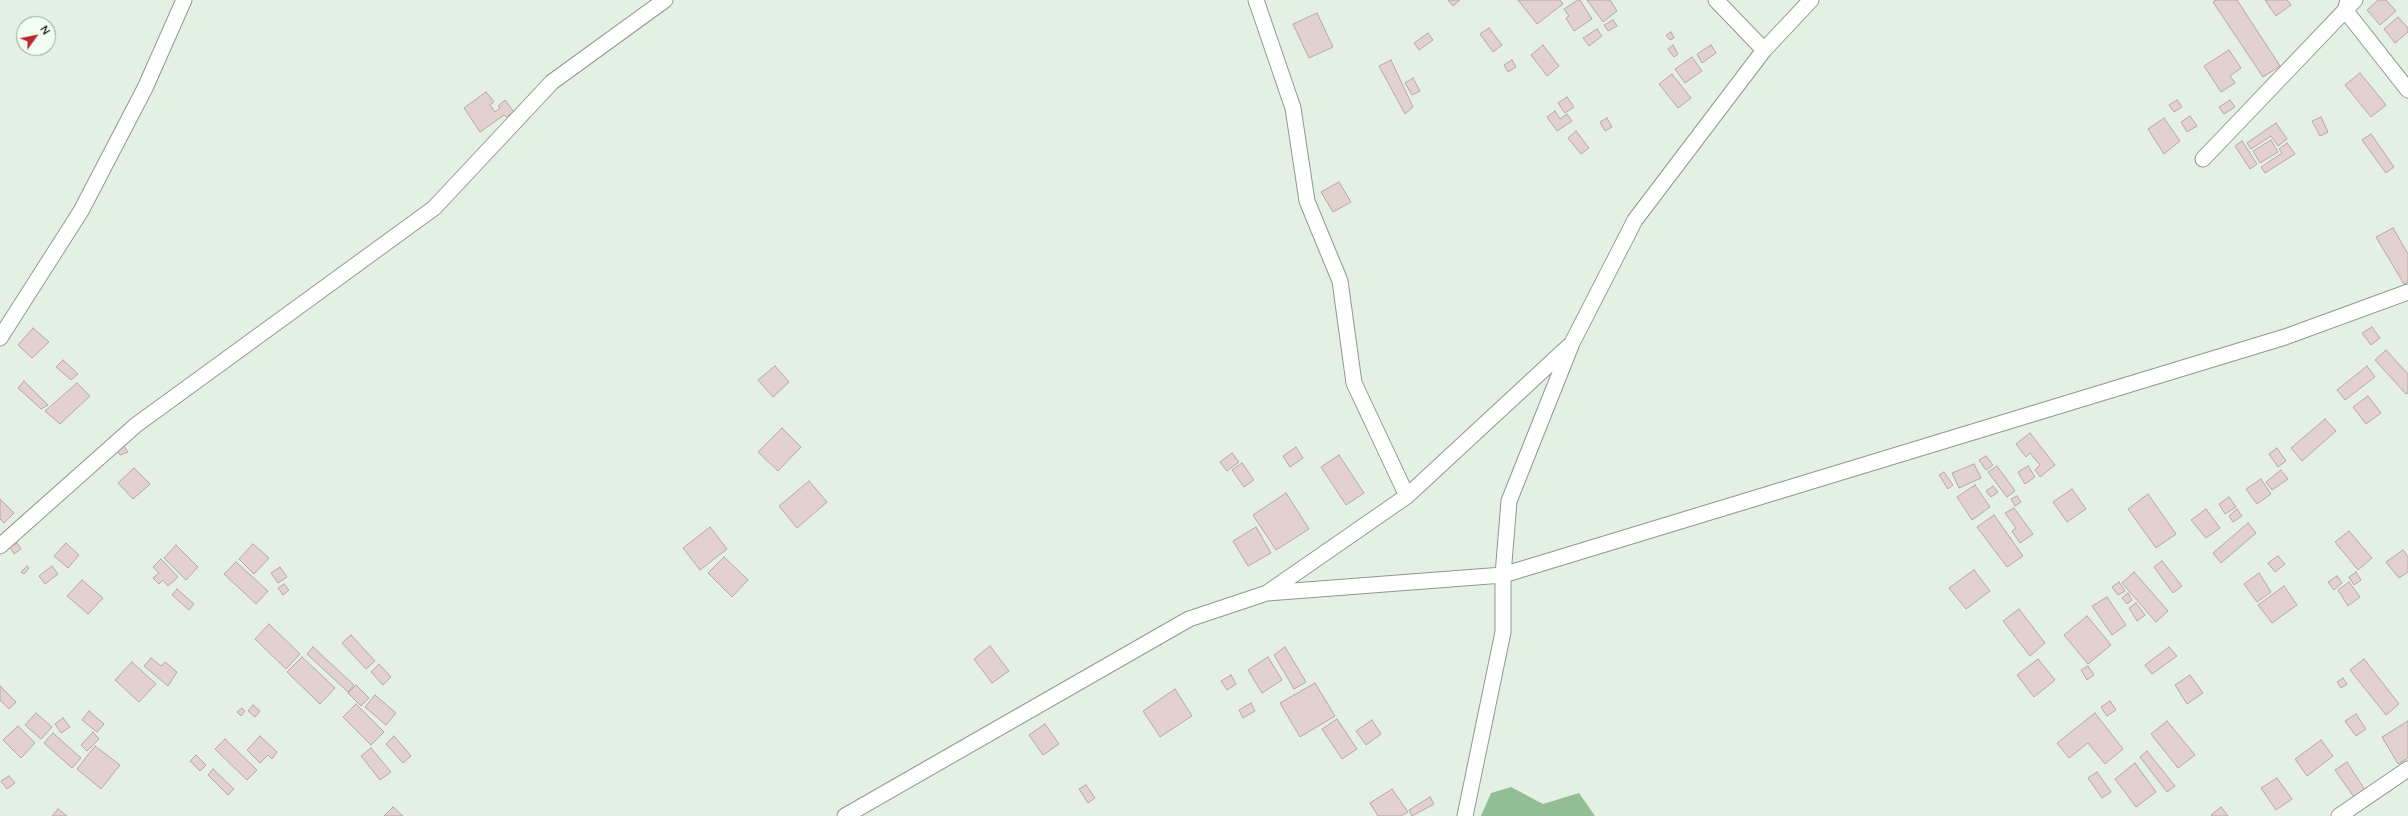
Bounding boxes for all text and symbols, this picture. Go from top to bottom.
north arrow [16,16,56,56]
text: N [37,23,53,37]

